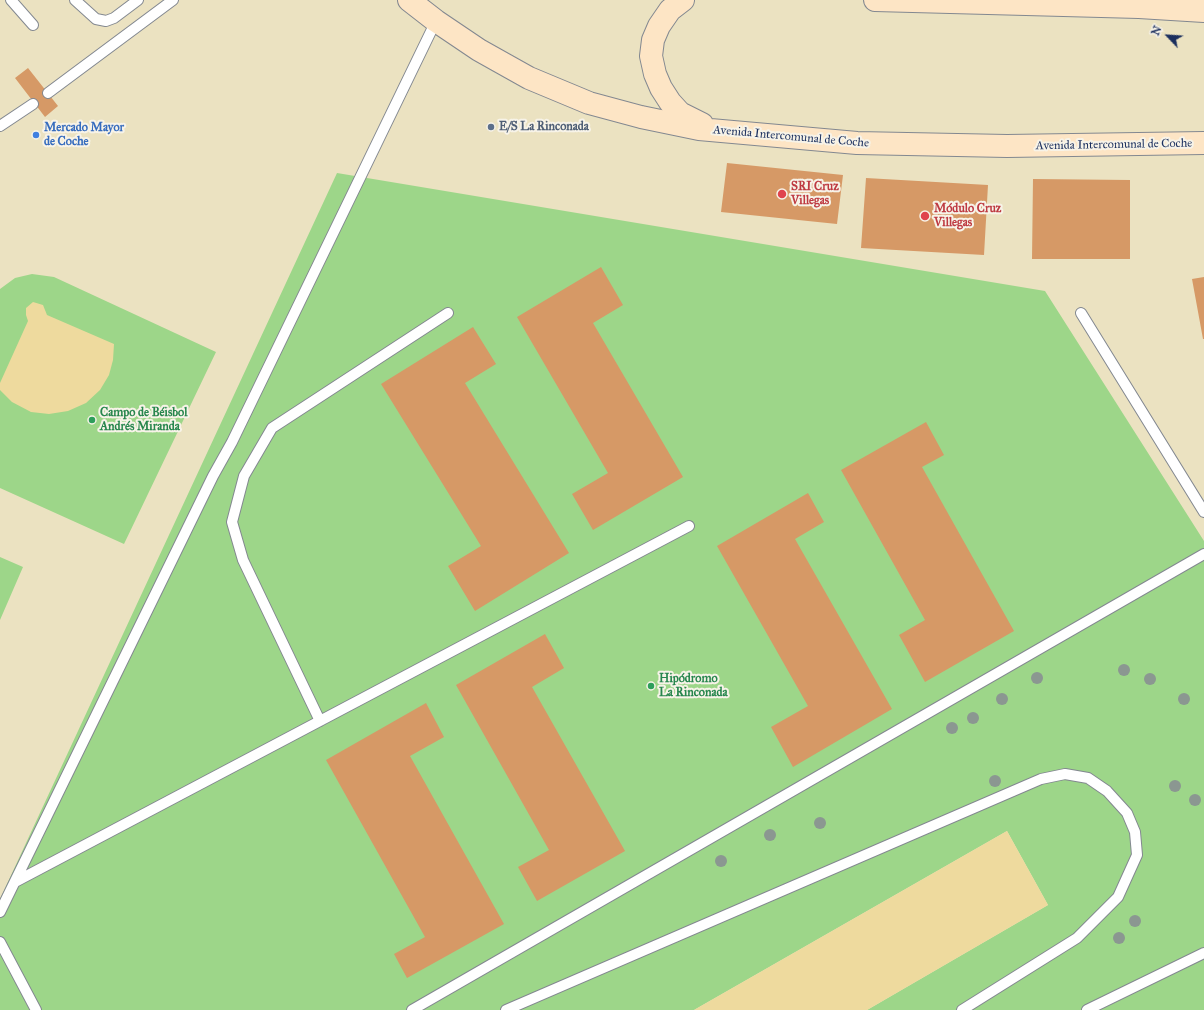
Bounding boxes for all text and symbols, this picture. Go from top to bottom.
north arrow [1148,16,1188,56]
text: N [1149,24,1165,38]
place label: E/S La Rinconada [499,120,589,134]
place label: Mercado Mayor de Coche [44,121,124,149]
marker: E/S La Rinconada [486,122,496,132]
street label: Avenida Intercomunal de Coche [712,123,870,151]
marker: Mercado Mayor de Coche [31,130,41,140]
street label: Avenida Intercomunal de Coche [1036,136,1192,154]
place label: SRI Cruz Villegas [791,180,839,208]
marker: SRI Cruz Villegas [776,188,788,200]
place label: Módulo Cruz Villegas [934,202,1001,230]
marker: Módulo Cruz Villegas [919,210,931,222]
place label: Campo de Béisbol Andrés Miranda [100,406,187,434]
marker: Campo de Béisbol Andrés Miranda [87,415,97,425]
place label: Hipódromo La Rinconada [659,672,728,700]
marker: Hipódromo La Rinconada [646,681,656,691]

